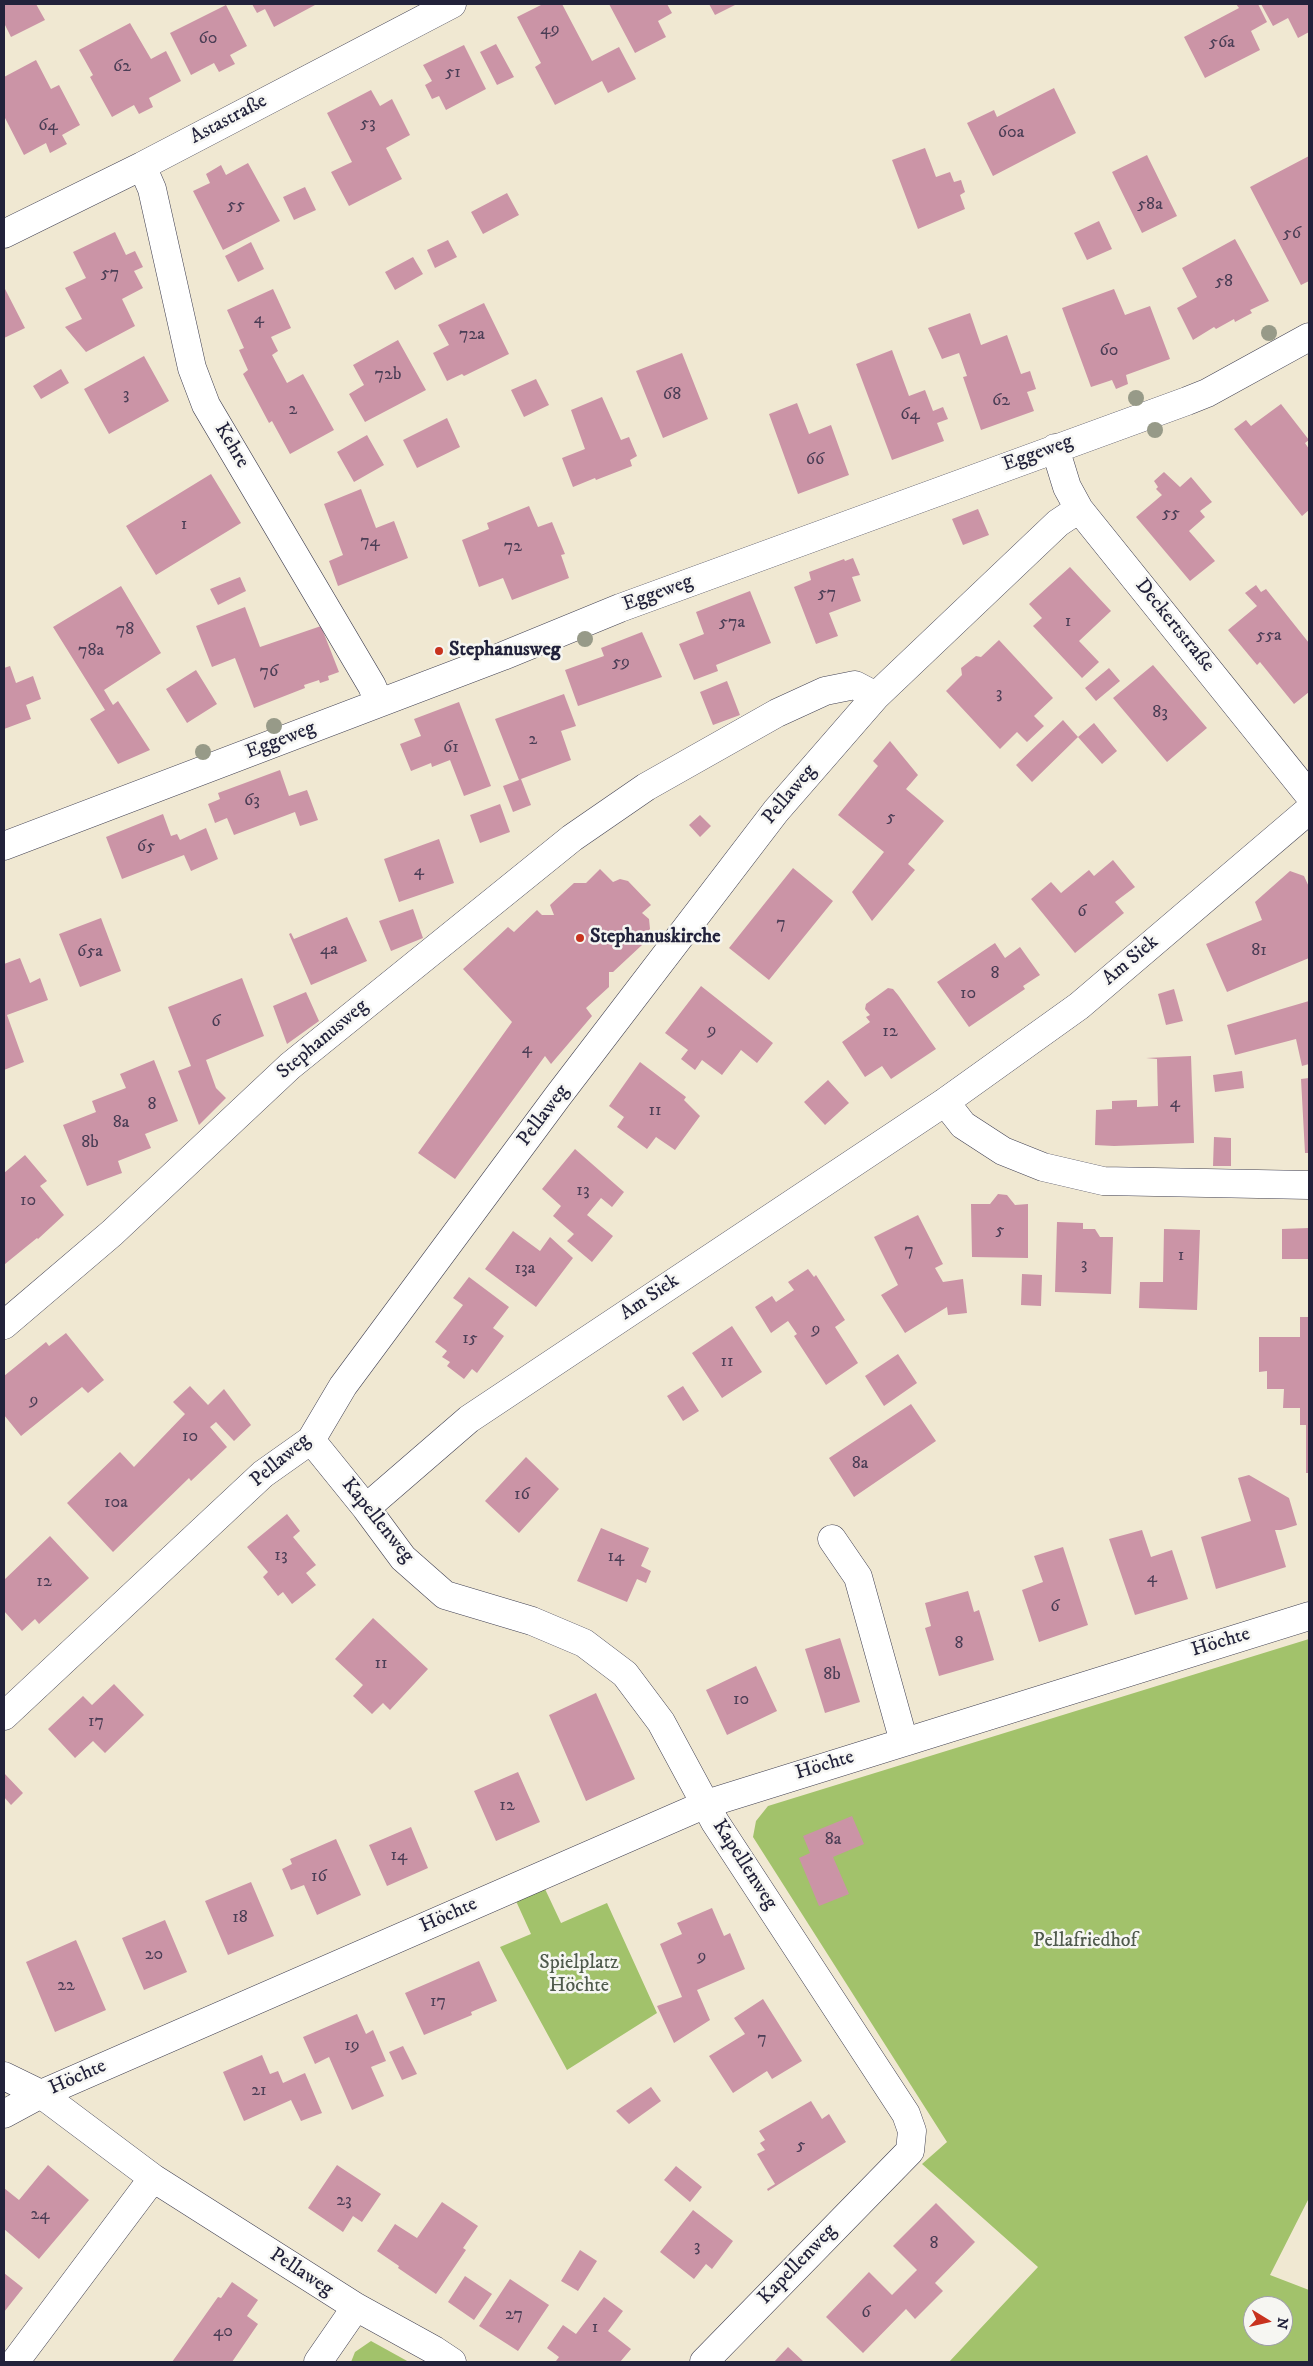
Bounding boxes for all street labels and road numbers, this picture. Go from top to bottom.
street label: Astastraße [186,90,272,150]
street label: Kehre [208,419,254,473]
street label: Eggeweg [1000,430,1076,478]
street label: Eggeweg [620,570,696,618]
street label: Deckertstraße [1129,575,1219,677]
street label: Eggeweg [243,717,319,765]
street label: Pellaweg [758,760,822,830]
street label: Am Siek [1098,931,1164,991]
street label: Stephanusweg [273,995,373,1085]
street label: Pellaweg [513,1080,575,1152]
street label: Am Siek [616,1270,684,1326]
street label: Pellaweg [246,1429,316,1493]
street label: Kapellenweg [336,1474,418,1568]
street label: Höchte [1189,1623,1253,1663]
street label: Höchte [793,1746,857,1786]
street label: Kapellenweg [706,1816,782,1914]
street label: Höchte [417,1893,481,1939]
street label: Höchte [46,2055,110,2101]
street label: Kapellenweg [754,2220,842,2310]
street label: Pellaweg [265,2244,337,2302]

